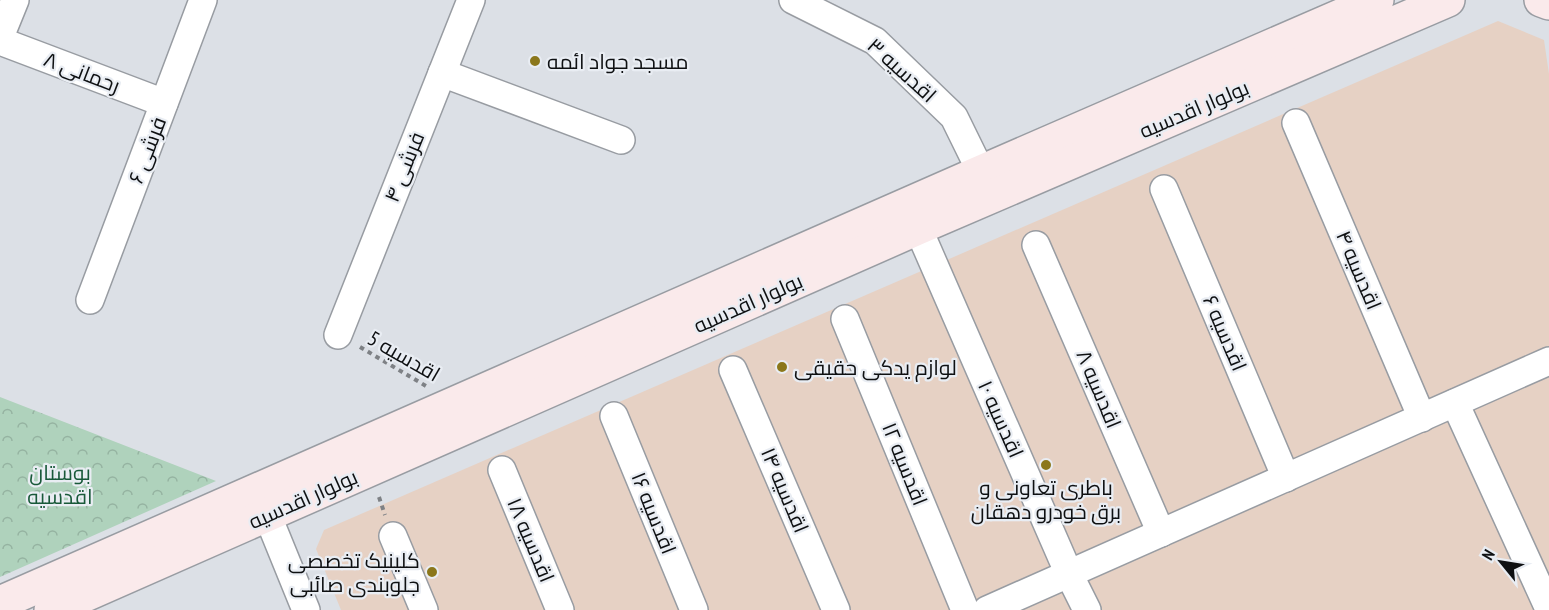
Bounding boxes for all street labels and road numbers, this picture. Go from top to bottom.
street label: اقدسیه ۳ [862,32,942,108]
street label: رحمانی ۸ [40,45,124,99]
street label: بولوار اقدسیه [1135,74,1253,144]
street label: فرشی ۶ [122,113,172,187]
street label: فرشی ۴ [378,128,430,206]
street label: اقدسیه ۴ [1330,226,1388,314]
street label: بولوار اقدسیه [689,267,807,339]
street label: اقدسیه ۶ [1197,291,1253,375]
street label: اقدسیه 5 [363,325,445,387]
street label: اقدسیه ۸ [1070,346,1128,432]
street label: اقدسیه ۱۰ [972,376,1030,462]
street label: اقدسیه ۱۲ [876,418,934,510]
street label: اقدسیه ۱۴ [755,443,815,537]
street label: بولوار اقدسیه [244,463,362,535]
street label: اقدسیه ۱۶ [625,468,683,558]
street label: اقدسیه ۱۸ [501,494,561,586]

